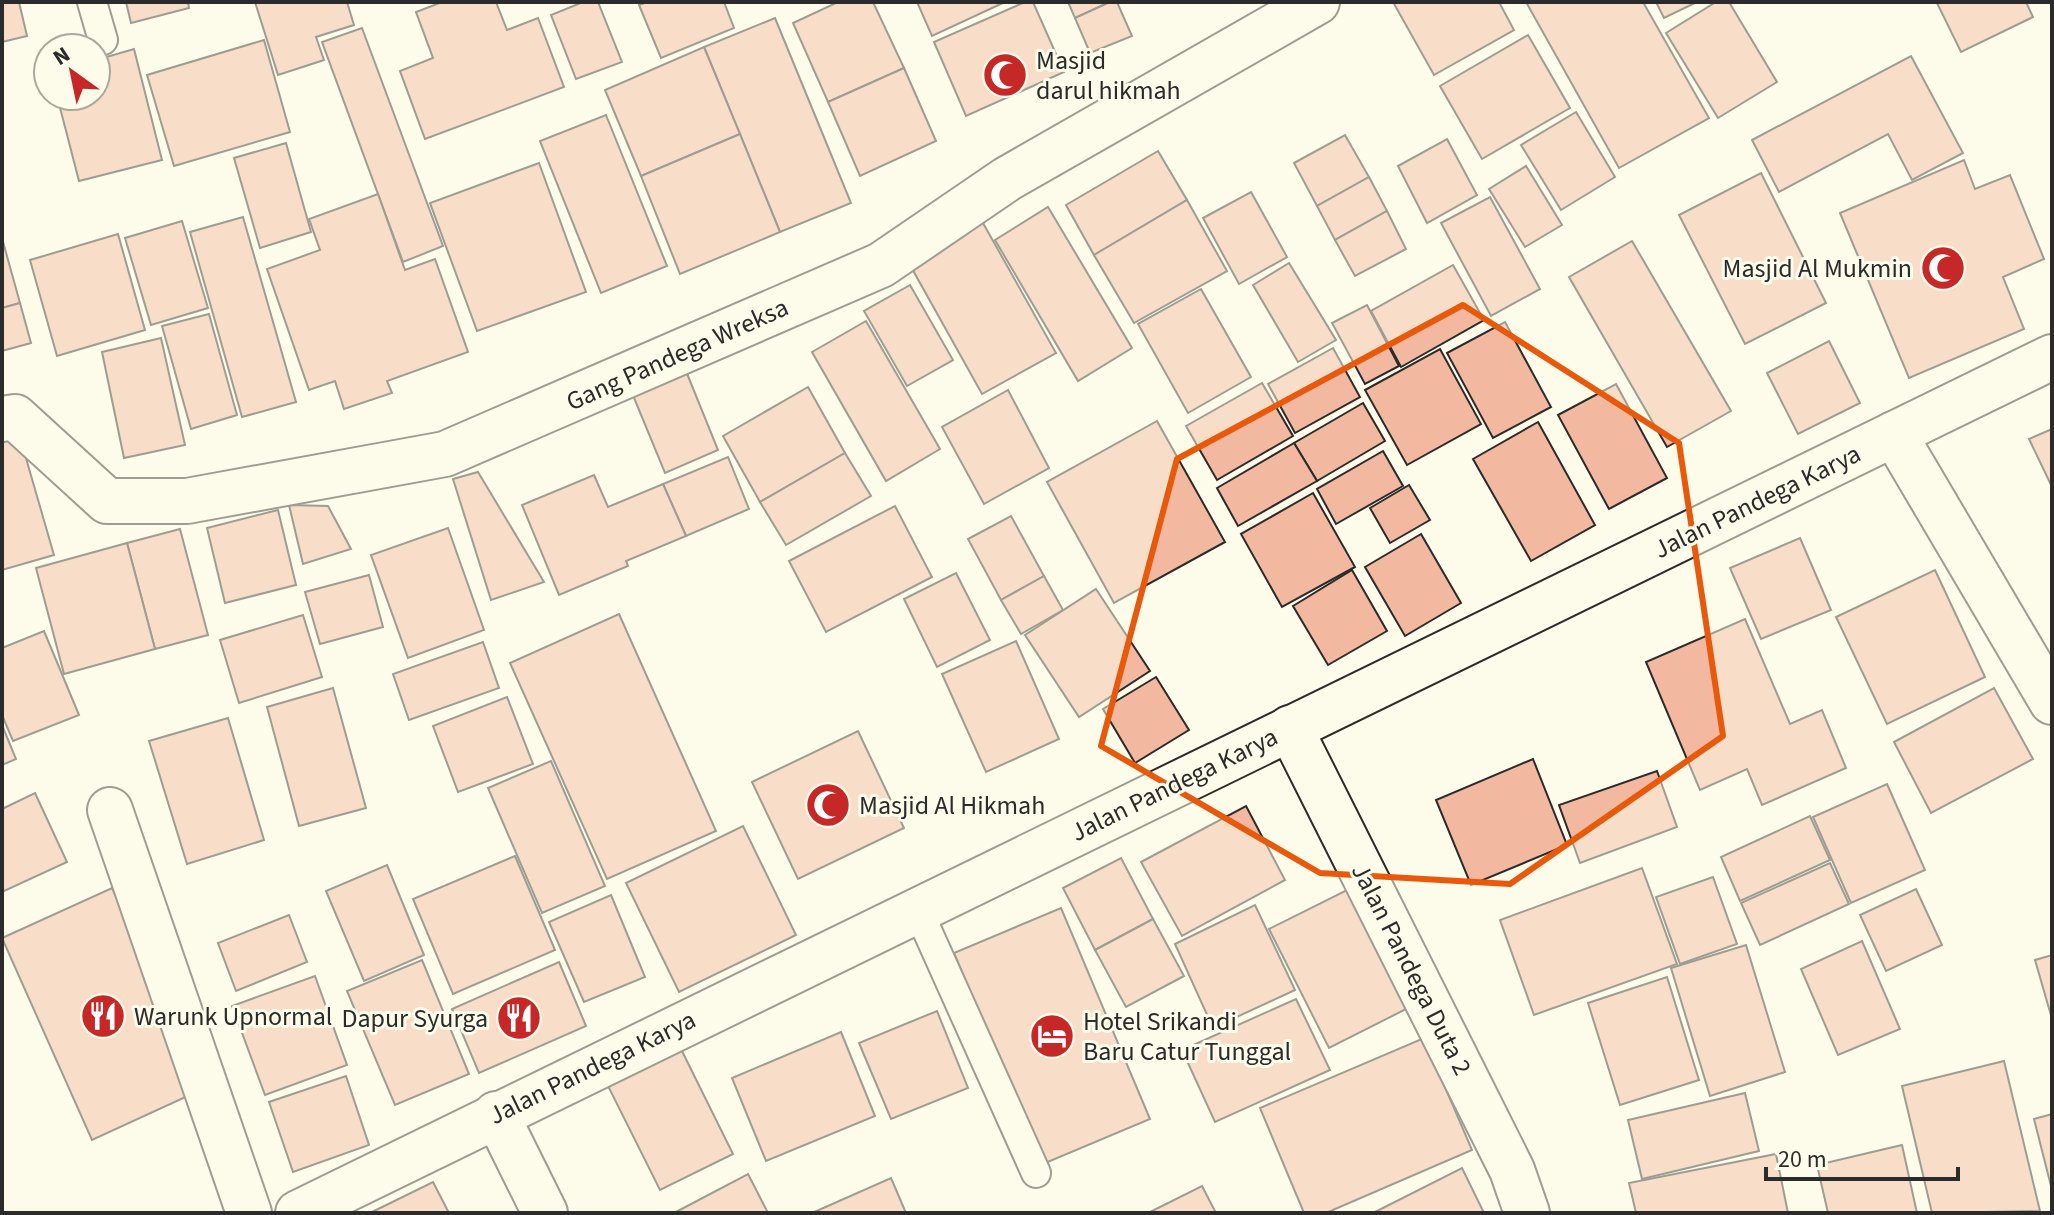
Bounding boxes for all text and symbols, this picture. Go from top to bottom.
north arrow [32,32,112,112]
text: N [47,39,77,73]
place label: Masjid darul hikmah [1036,42,1181,109]
mosque icon: Masjid darul hikmah [981,51,1029,99]
mosque icon: Masjid Al Mukmin [1919,244,1967,292]
place label: Masjid Al Mukmin [1723,250,1912,287]
street label: Gang Pandega Wreksa [560,289,794,420]
street label: Jalan Pandega Karya [1647,435,1867,568]
street label: Jalan Pandega Karya [1064,718,1284,851]
mosque icon: Masjid Al Hikmah [804,781,852,829]
place label: Masjid Al Hikmah [859,787,1045,824]
street label: Jalan Pandega Duta 2 [1342,857,1481,1082]
restaurant icon: Warunk Upnormal [79,992,127,1040]
restaurant icon: Dapur Syurga [495,994,543,1042]
place label: Warunk Upnormal [134,998,332,1035]
place label: Dapur Syurga [341,1000,488,1037]
street label: Jalan Pandega Karya [482,1001,702,1134]
place label: Hotel Srikandi Baru Catur Tunggal [1083,1003,1291,1070]
hotel icon: Hotel Srikandi Baru Catur Tunggal [1028,1012,1076,1060]
scale bar [1766,1131,1958,1181]
text: 20 m [1778,1142,1827,1177]

